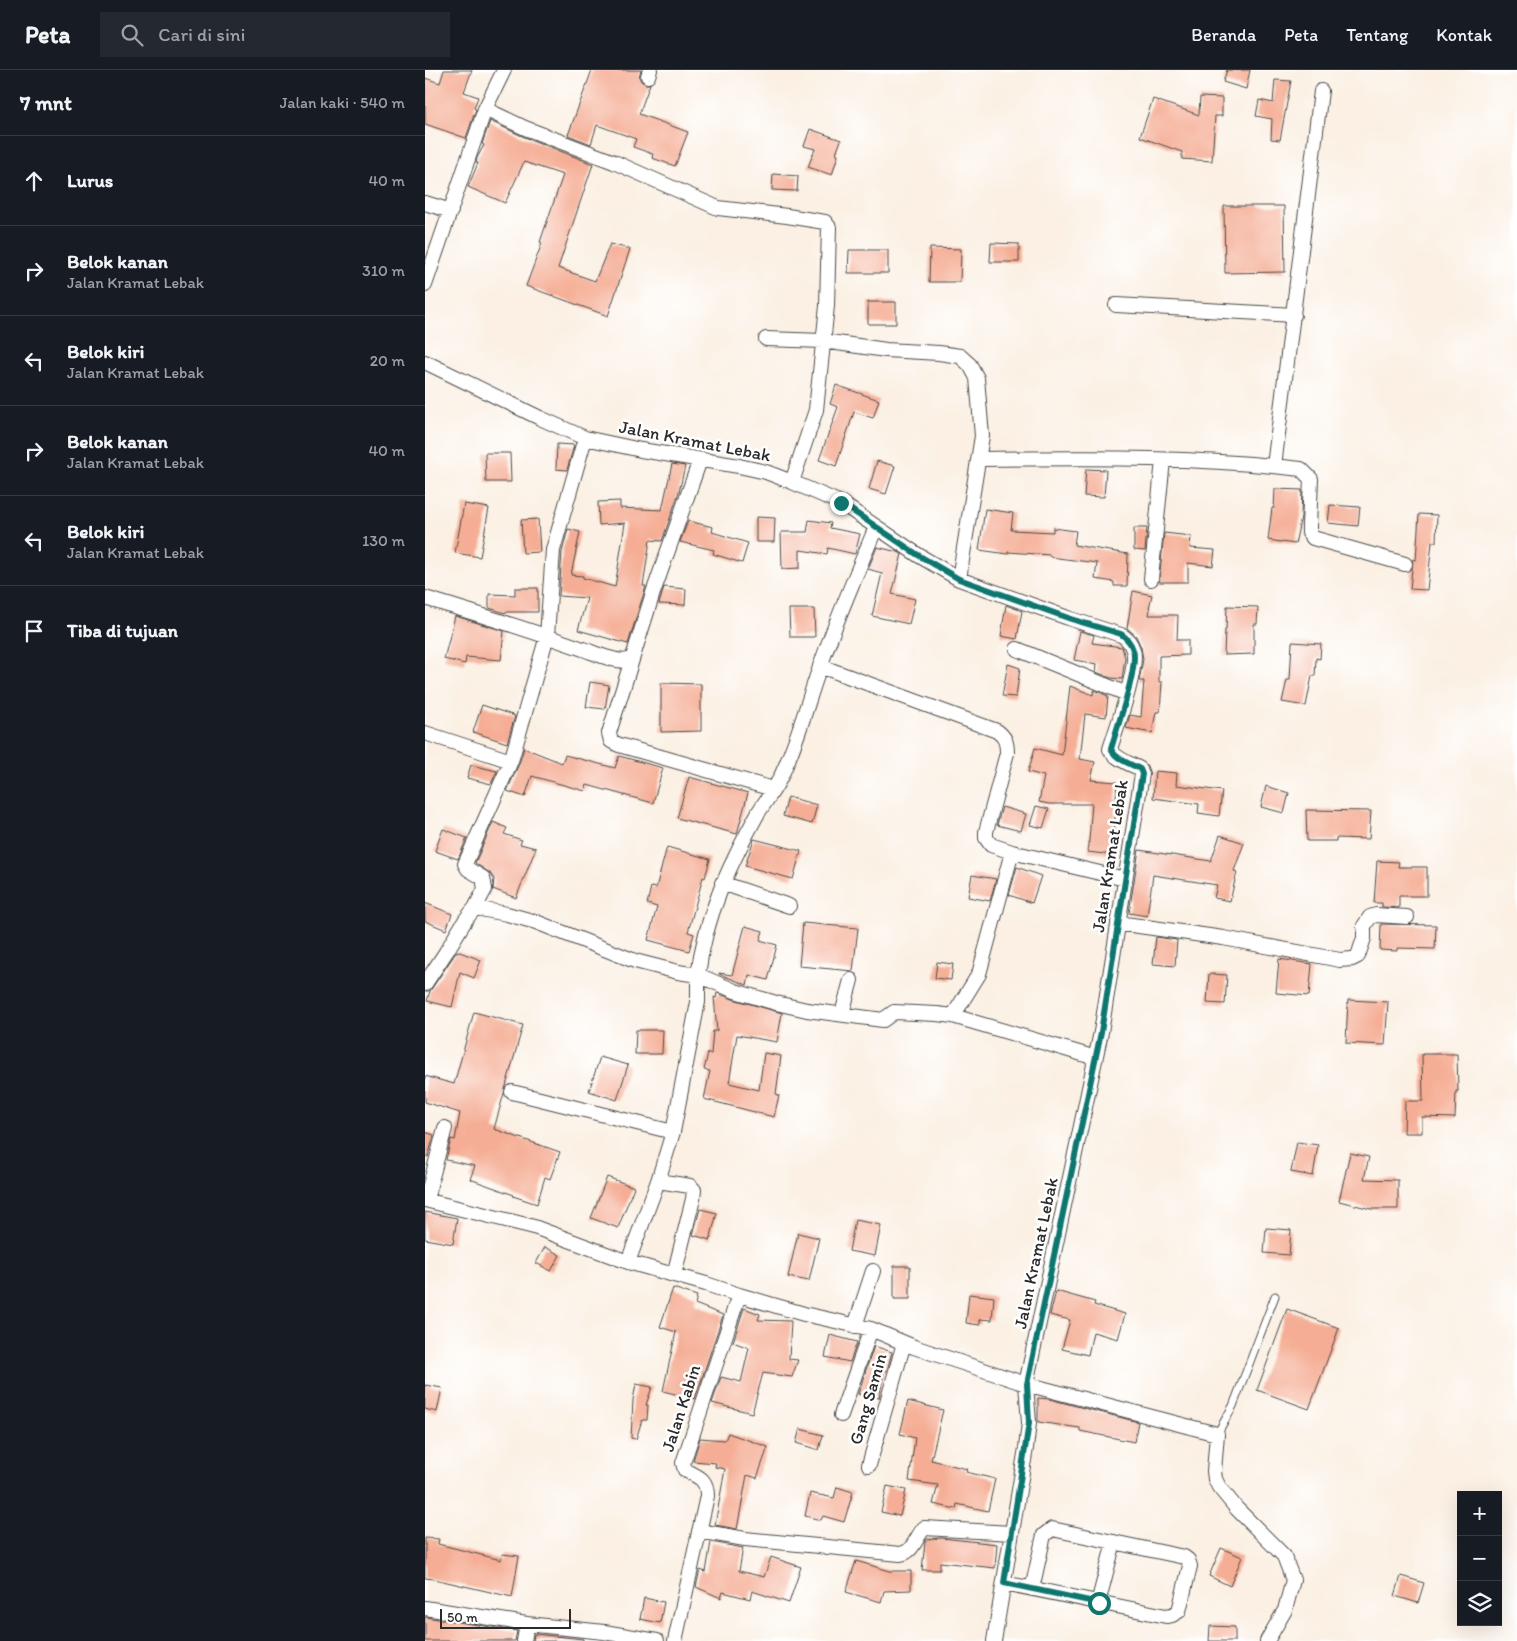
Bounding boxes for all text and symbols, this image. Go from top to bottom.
search box [100,12,450,57]
text: Peta [25,20,70,49]
icon: search [118,21,146,49]
text: Cari di sini [158,23,245,46]
text: Beranda [1191,24,1256,46]
text: Peta [1284,24,1318,46]
text: Tentang [1346,24,1408,46]
text: Kontak [1436,24,1492,46]
text: 7 mnt [20,90,72,115]
text: Jalan kaki · 540 m [280,93,405,112]
icon: ahead [20,167,48,195]
text: Lurus [67,169,113,192]
text: 40 m [368,171,405,190]
text: Belok kanan [67,250,168,273]
icon: right [20,257,48,285]
text: 310 m [362,261,405,280]
text: Jalan Kramat Lebak [67,273,204,292]
text: Belok kiri [67,340,144,363]
icon: left [20,347,48,375]
text: 20 m [370,351,405,370]
text: Jalan Kramat Lebak [67,363,204,382]
street label: Jalan Kramat Lebak [617,415,773,467]
text: Belok kanan [67,430,168,453]
icon: right [20,437,48,465]
text: 40 m [368,441,405,460]
text: Jalan Kramat Lebak [67,453,204,472]
route end [830,492,853,515]
text: Belok kiri [67,520,144,543]
icon: left [20,527,48,555]
text: 130 m [362,531,405,550]
text: Jalan Kramat Lebak [67,543,204,562]
icon: arrive [20,617,48,645]
text: Tiba di tujuan [67,619,178,642]
street label: Jalan Kramat Lebak [1087,777,1133,934]
street label: Jalan Kramat Lebak [1009,1175,1063,1331]
street label: Gang Samin [844,1351,892,1447]
street label: Jalan Kabin [657,1362,705,1454]
map controls [1457,1491,1502,1626]
button: + [1457,1491,1502,1536]
button: − [1457,1536,1502,1581]
button: layers [1457,1581,1502,1626]
route start [1088,1592,1111,1615]
scale bar [440,1606,571,1629]
text: 50 m [447,1609,478,1626]

